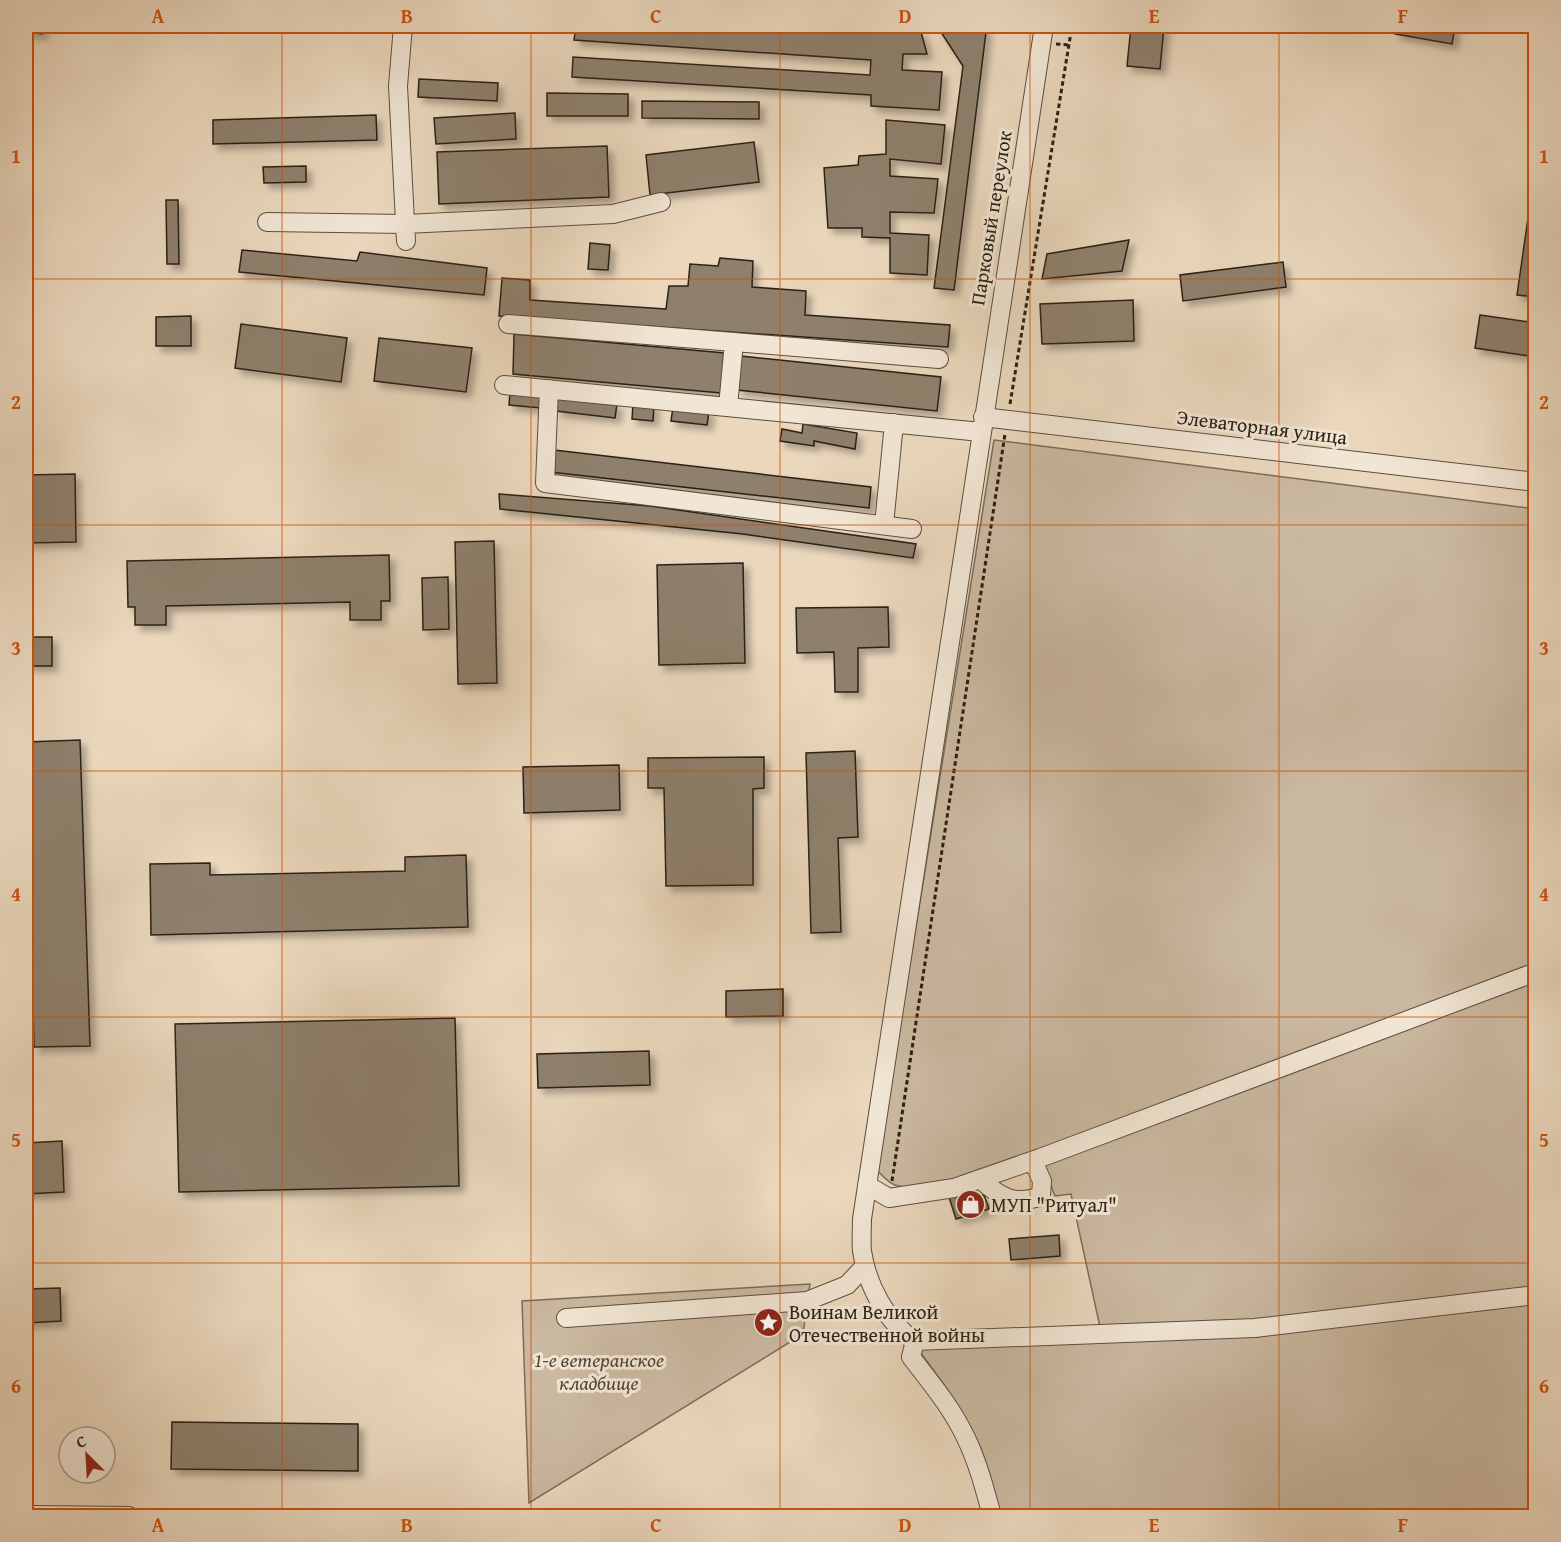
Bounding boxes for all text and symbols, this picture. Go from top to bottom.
text: A [152,1,165,30]
text: B [401,1,413,30]
text: C [650,1,662,30]
text: D [898,1,912,30]
text: E [1149,1,1160,30]
text: F [1398,1,1408,30]
street label: Парковый переулок [962,128,1019,307]
text: 1 [11,141,21,170]
text: 1 [1539,141,1549,170]
text: 2 [11,387,21,416]
text: 2 [1539,387,1549,416]
street label: Элеваторная улица [1175,402,1349,451]
text: 3 [11,633,21,662]
text: 3 [1539,633,1549,662]
text: 4 [11,879,21,908]
text: 4 [1539,879,1549,908]
text: 5 [11,1125,21,1154]
text: 5 [1539,1125,1549,1154]
shop icon: МУП "Ритуал" [954,1189,986,1221]
place label: МУП "Ритуал" [991,1190,1117,1219]
place label: Воинам Великой Отечественной войны [789,1297,985,1349]
place icon: Воинам Великой Отечественной войны [752,1307,784,1339]
park label: 1-е ветеранское кладбище [534,1345,664,1397]
text: 6 [11,1371,21,1400]
text: 6 [1539,1371,1549,1400]
north arrow [57,1425,117,1485]
text: С [72,1428,90,1454]
text: A [152,1510,165,1539]
text: B [401,1510,413,1539]
text: C [650,1510,662,1539]
text: D [898,1510,912,1539]
text: E [1149,1510,1160,1539]
text: F [1398,1510,1408,1539]

